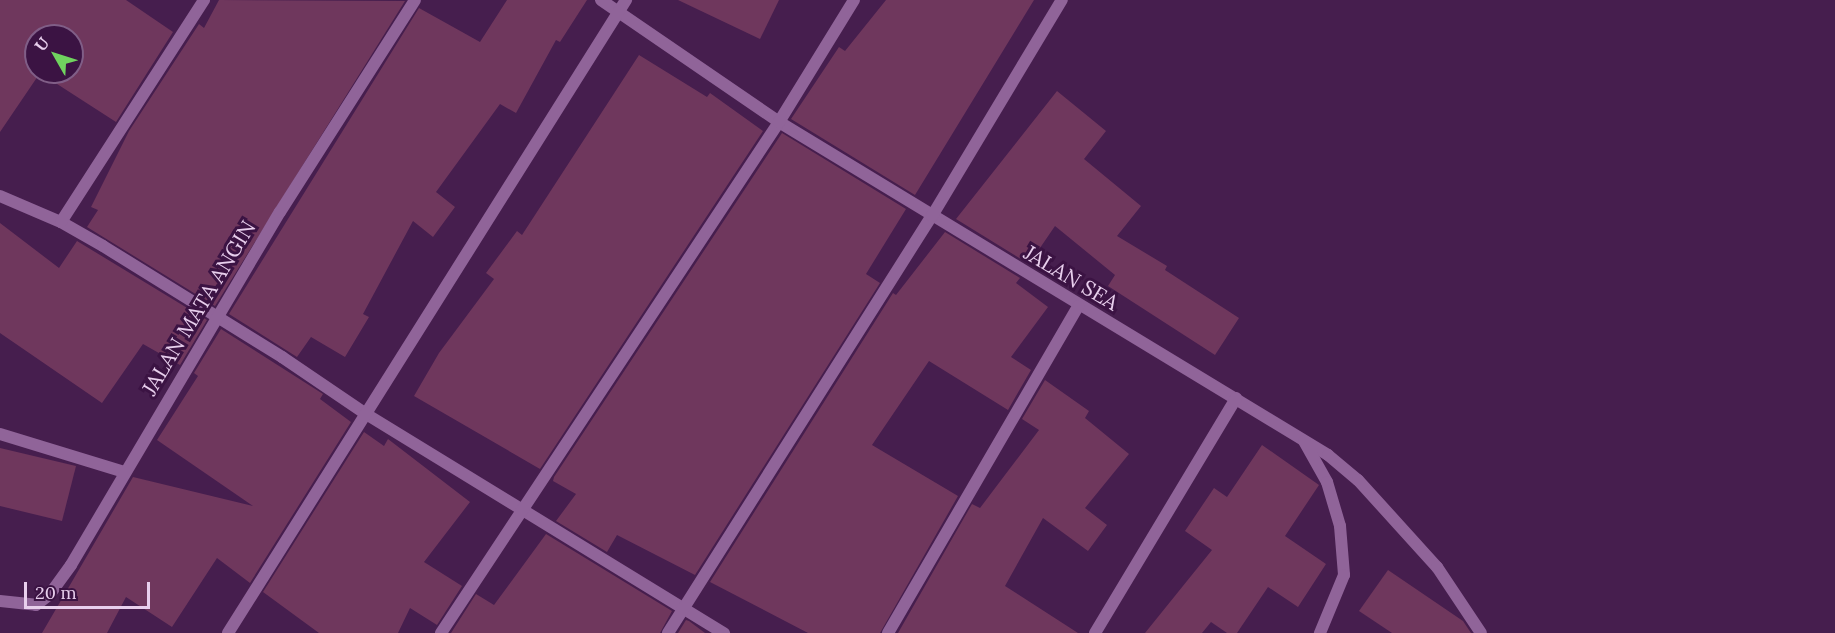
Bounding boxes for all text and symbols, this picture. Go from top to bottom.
north arrow [24,24,84,84]
text: U [30,33,53,55]
street label: JALAN MATA ANGIN [137,216,261,400]
street label: JALAN SEA [1019,240,1123,316]
scale bar [27,570,153,608]
text: 20 m [35,581,77,604]

